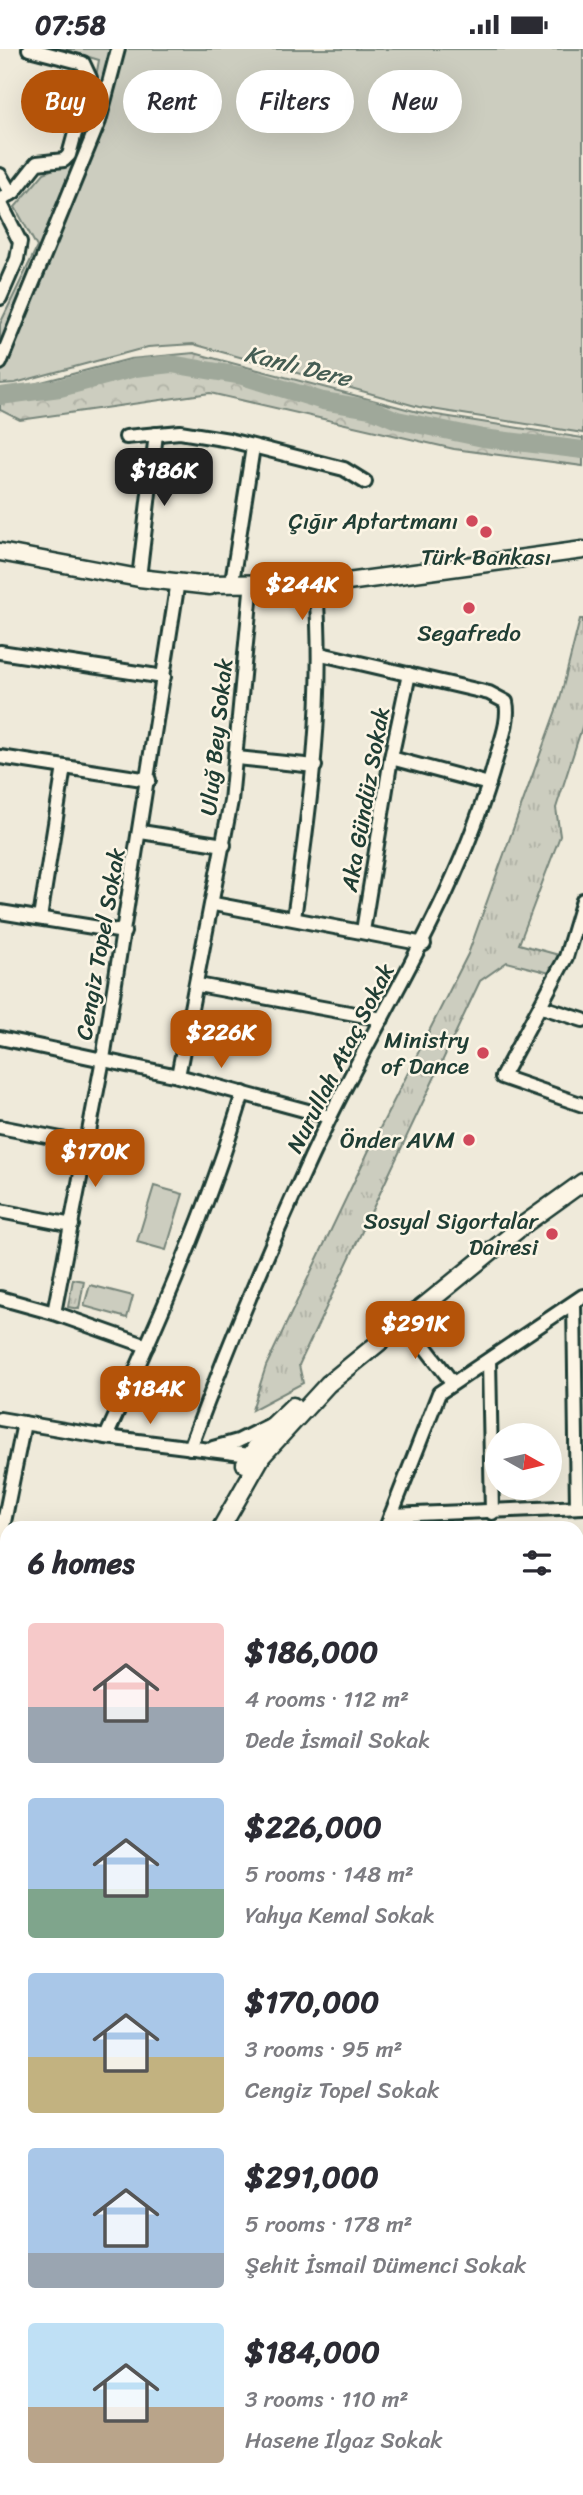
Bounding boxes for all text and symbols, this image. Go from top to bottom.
text: 07:58 [35,2,106,48]
chip: Buy [21,70,109,133]
chip: Rent [123,70,222,133]
chip: Filters [236,70,354,133]
chip: New [368,70,462,133]
water label: Kanlı Dere [240,333,358,400]
pin: $186K [115,449,213,508]
text: $186K [131,450,197,491]
place label: Çığır Aptartmanı [288,501,458,542]
marker: Çığır Aptartmanı [464,513,480,529]
marker: Türk Bankası [478,524,494,540]
place label: Türk Bankası [421,537,551,578]
pin: $244K [253,563,351,622]
text: $244K [266,564,338,605]
marker: Segafredo [461,600,477,616]
place label: Segafredo [417,613,521,654]
street label: Uluğ Bey Sokak [188,656,245,818]
street label: Aka Gündüz Sokak [329,703,402,896]
street label: Cengiz Topel Sokak [63,844,138,1043]
street label: Nurullah Ataç Sokak [275,955,406,1161]
pin: $226K [172,1011,270,1070]
text: $226K [186,1012,256,1053]
place label: Ministry of Dance [381,1020,469,1087]
marker: Ministry of Dance [475,1045,491,1061]
place label: Önder AVM [340,1120,455,1161]
pin: $170K [46,1129,144,1189]
text: $170K [62,1131,129,1172]
marker: Önder AVM [461,1132,477,1148]
place label: Sosyal Sigortalar Dairesi [363,1201,540,1268]
marker: Sosyal Sigortalar Dairesi [544,1226,560,1242]
pin: $291K [366,1301,464,1361]
text: $291K [382,1303,448,1344]
pin: $184K [101,1367,199,1426]
text: $184K [116,1368,184,1409]
north arrow [485,1423,562,1500]
map controls [485,1423,562,1500]
text: 6 homes [28,1536,135,1590]
icon: filters [518,1544,556,1582]
text: $186,000 [245,1625,378,1679]
icon: home [84,1651,168,1735]
text: 4 rooms · 112 m² [245,1679,409,1720]
text: Dede İsmail Sokak [245,1720,430,1761]
text: $226,000 [245,1800,382,1854]
icon: home [84,1826,168,1910]
text: 5 rooms · 148 m² [245,1854,414,1895]
text: Yahya Kemal Sokak [245,1895,435,1936]
text: $170,000 [245,1975,379,2029]
icon: home [84,2001,168,2085]
text: 3 rooms · 95 m² [245,2029,402,2070]
text: Cengiz Topel Sokak [245,2070,439,2111]
text: $291,000 [245,2150,379,2204]
icon: home [84,2176,168,2260]
text: 5 rooms · 178 m² [245,2204,413,2245]
text: Şehit İsmail Dümenci Sokak [245,2245,526,2286]
text: $184,000 [245,2325,380,2379]
icon: home [84,2351,168,2435]
text: 3 rooms · 110 m² [245,2379,409,2420]
text: Hasene Ilgaz Sokak [245,2420,443,2461]

